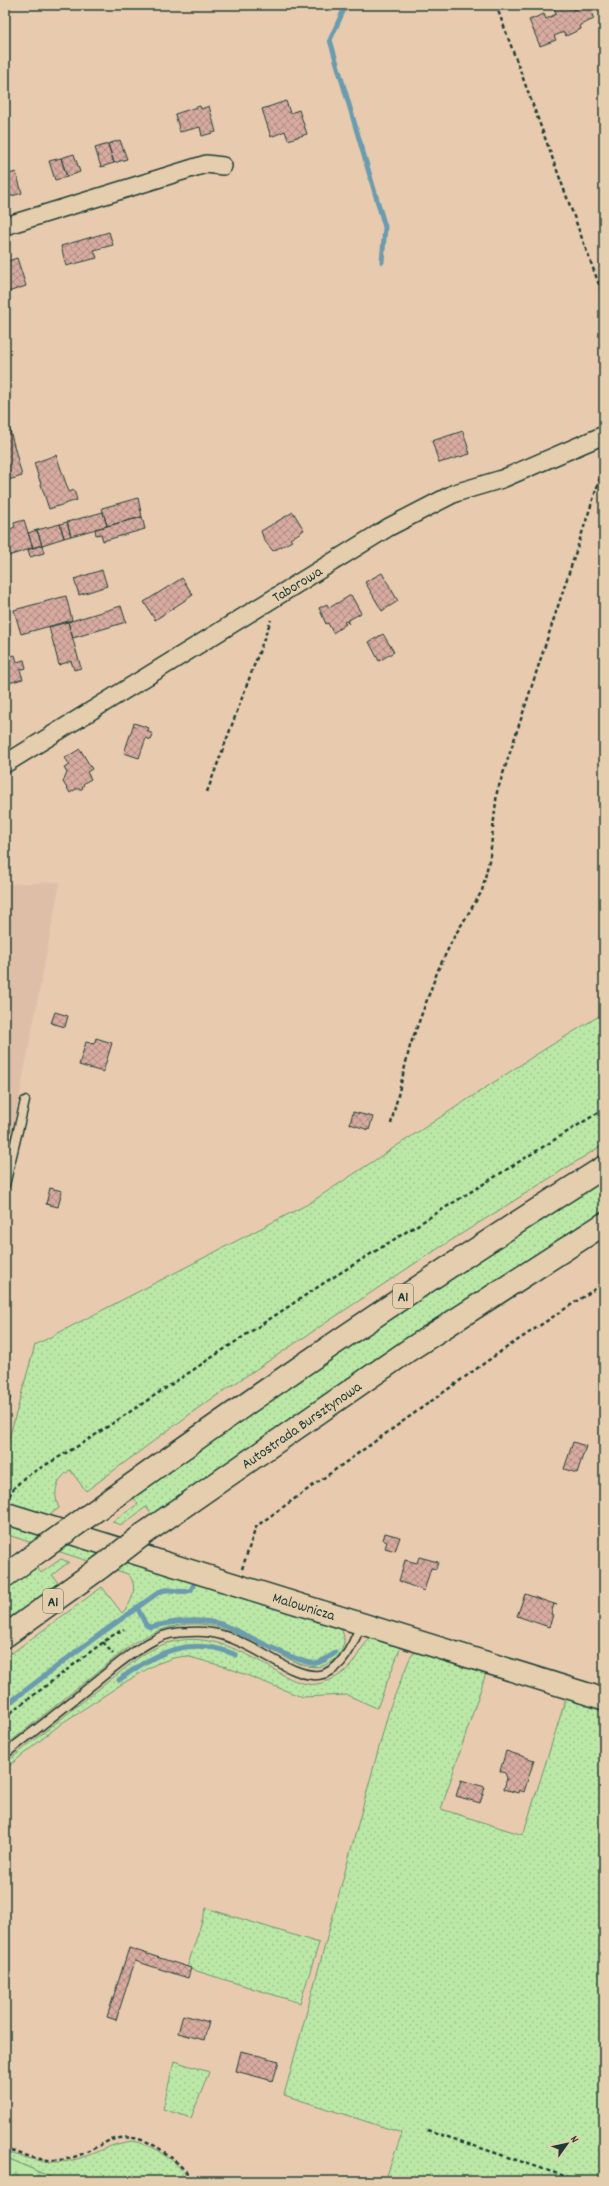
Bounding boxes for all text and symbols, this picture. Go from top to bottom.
street label: Taborowa [269,561,328,609]
road number: A1 [393,1284,413,1308]
street label: Autostrada Bursztynowa [238,1376,368,1476]
street label: Malownicza [269,1588,338,1628]
road number: A1 [43,1589,63,1613]
north arrow [547,2124,587,2164]
text: N [566,2133,582,2147]

